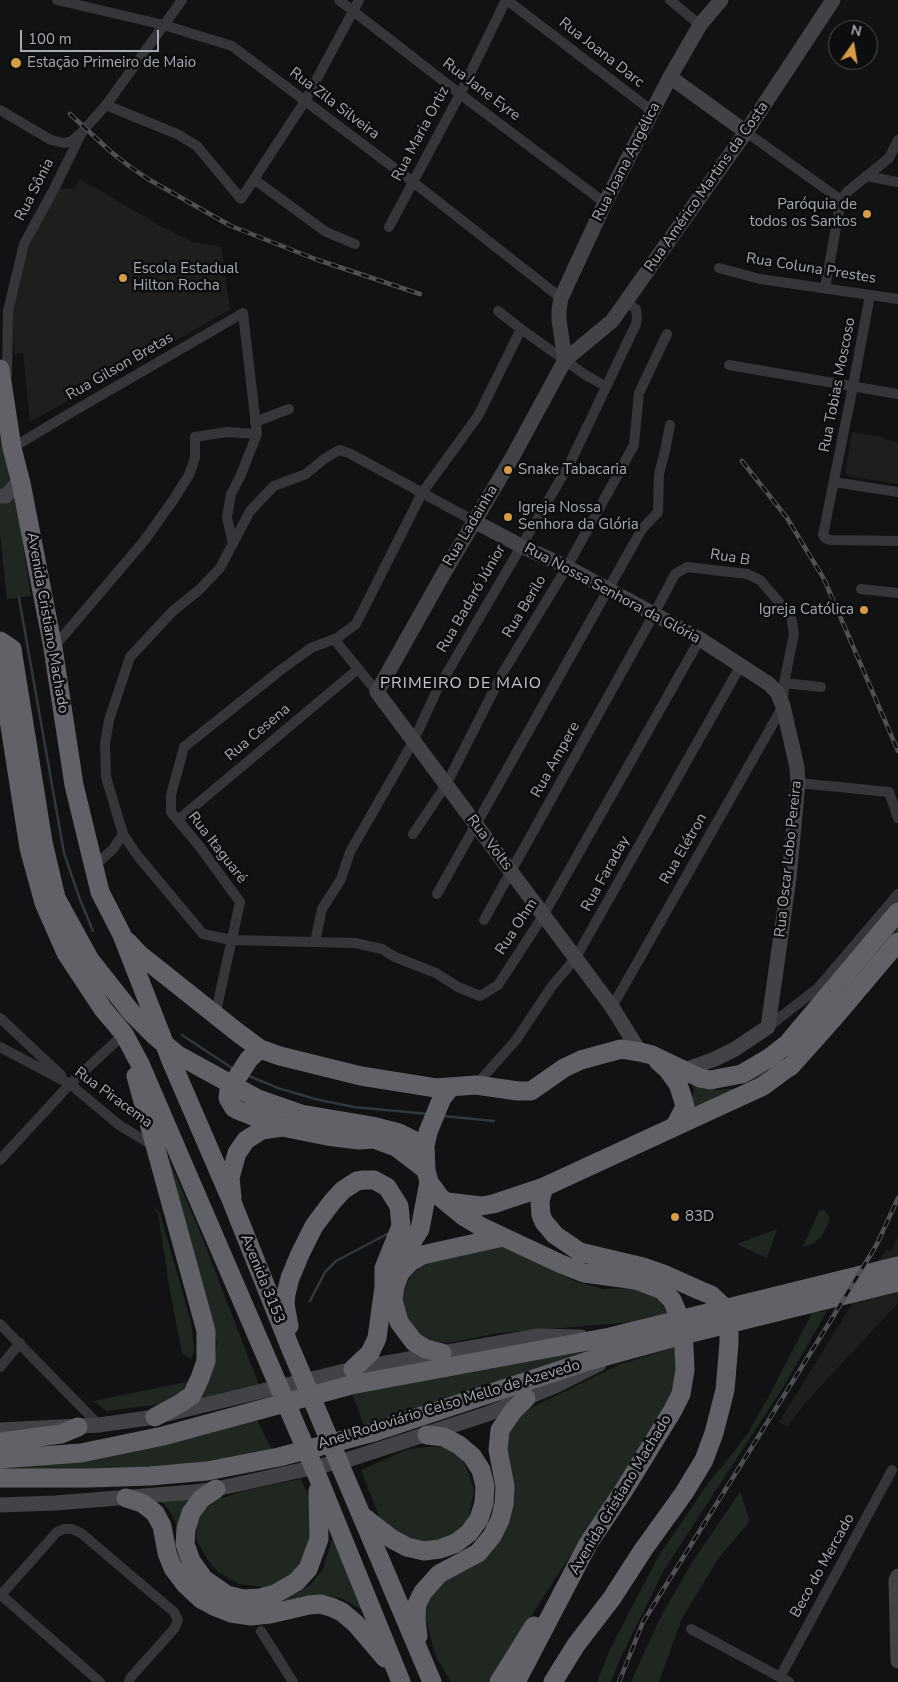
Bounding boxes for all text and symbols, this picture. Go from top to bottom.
street label: Rua Joana Darc [555,14,647,92]
scale bar [22,20,161,52]
north arrow [828,20,878,70]
text: N [849,20,863,41]
text: 100 m [28,29,72,49]
place label: Estação Primeiro de Maio [27,54,196,72]
street label: Rua Jane Eyre [438,55,524,125]
marker: Estação Primeiro de Maio [9,56,23,70]
street label: Rua Zila Silveira [285,64,383,144]
street label: Rua Maria Ortiz [388,84,454,184]
street label: Rua Américo Martins da Costa [641,98,773,276]
street label: Rua Joana Angélica [589,100,665,224]
street label: Rua Sônia [12,156,58,224]
place label: Paróquia de todos os Santos [749,196,857,231]
marker: Paróquia de todos os Santos [861,208,873,220]
street label: Rua Coluna Prestes [745,250,877,288]
place label: Escola Estadual Hilton Rocha [133,260,239,295]
marker: Escola Estadual Hilton Rocha [117,272,129,284]
street label: Rua Tobias Moscoso [816,316,860,454]
street label: Rua Gilson Bretas [63,329,177,405]
place label: Snake Tabacaria [518,461,627,479]
marker: Snake Tabacaria [502,464,514,476]
street label: Rua Ladainha [440,482,502,570]
place label: Igreja Nossa Senhora da Glória [518,499,639,534]
marker: Igreja Nossa Senhora da Glória [502,511,514,523]
street label: Avenida Cristiano Machado [22,531,72,715]
street label: Rua Nossa Senhora da Glória [521,540,703,648]
street label: Rua Badaró Júnior [434,542,510,656]
street label: Rua B [709,546,751,570]
street label: Rua Berilo [499,572,551,642]
place label: Igreja Católica [759,601,854,619]
marker: Igreja Católica [858,604,870,616]
district label: PRIMEIRO DE MAIO [378,674,544,694]
street label: Rua Cesena [222,701,294,765]
street label: Rua Ampere [528,719,584,801]
street label: Rua Oscar Lobo Pereira [772,780,806,938]
street label: Rua Itaguaré [184,809,250,887]
street label: Rua Elétron [657,810,711,888]
street label: Rua Volts [462,812,516,874]
street label: Rua Faraday [578,833,634,915]
street label: Rua Ohm [492,896,542,958]
street label: Rua Piracema [70,1064,156,1132]
place label: 83D [685,1208,714,1226]
marker: 83D [669,1211,681,1223]
street label: Avenida 3153 [236,1232,288,1326]
street label: Anel Rodoviário Celso Mello de Azevedo [316,1356,582,1454]
street label: Avenida Cristiano Machado [566,1412,676,1578]
street label: Beco do Mercado [787,1511,859,1621]

